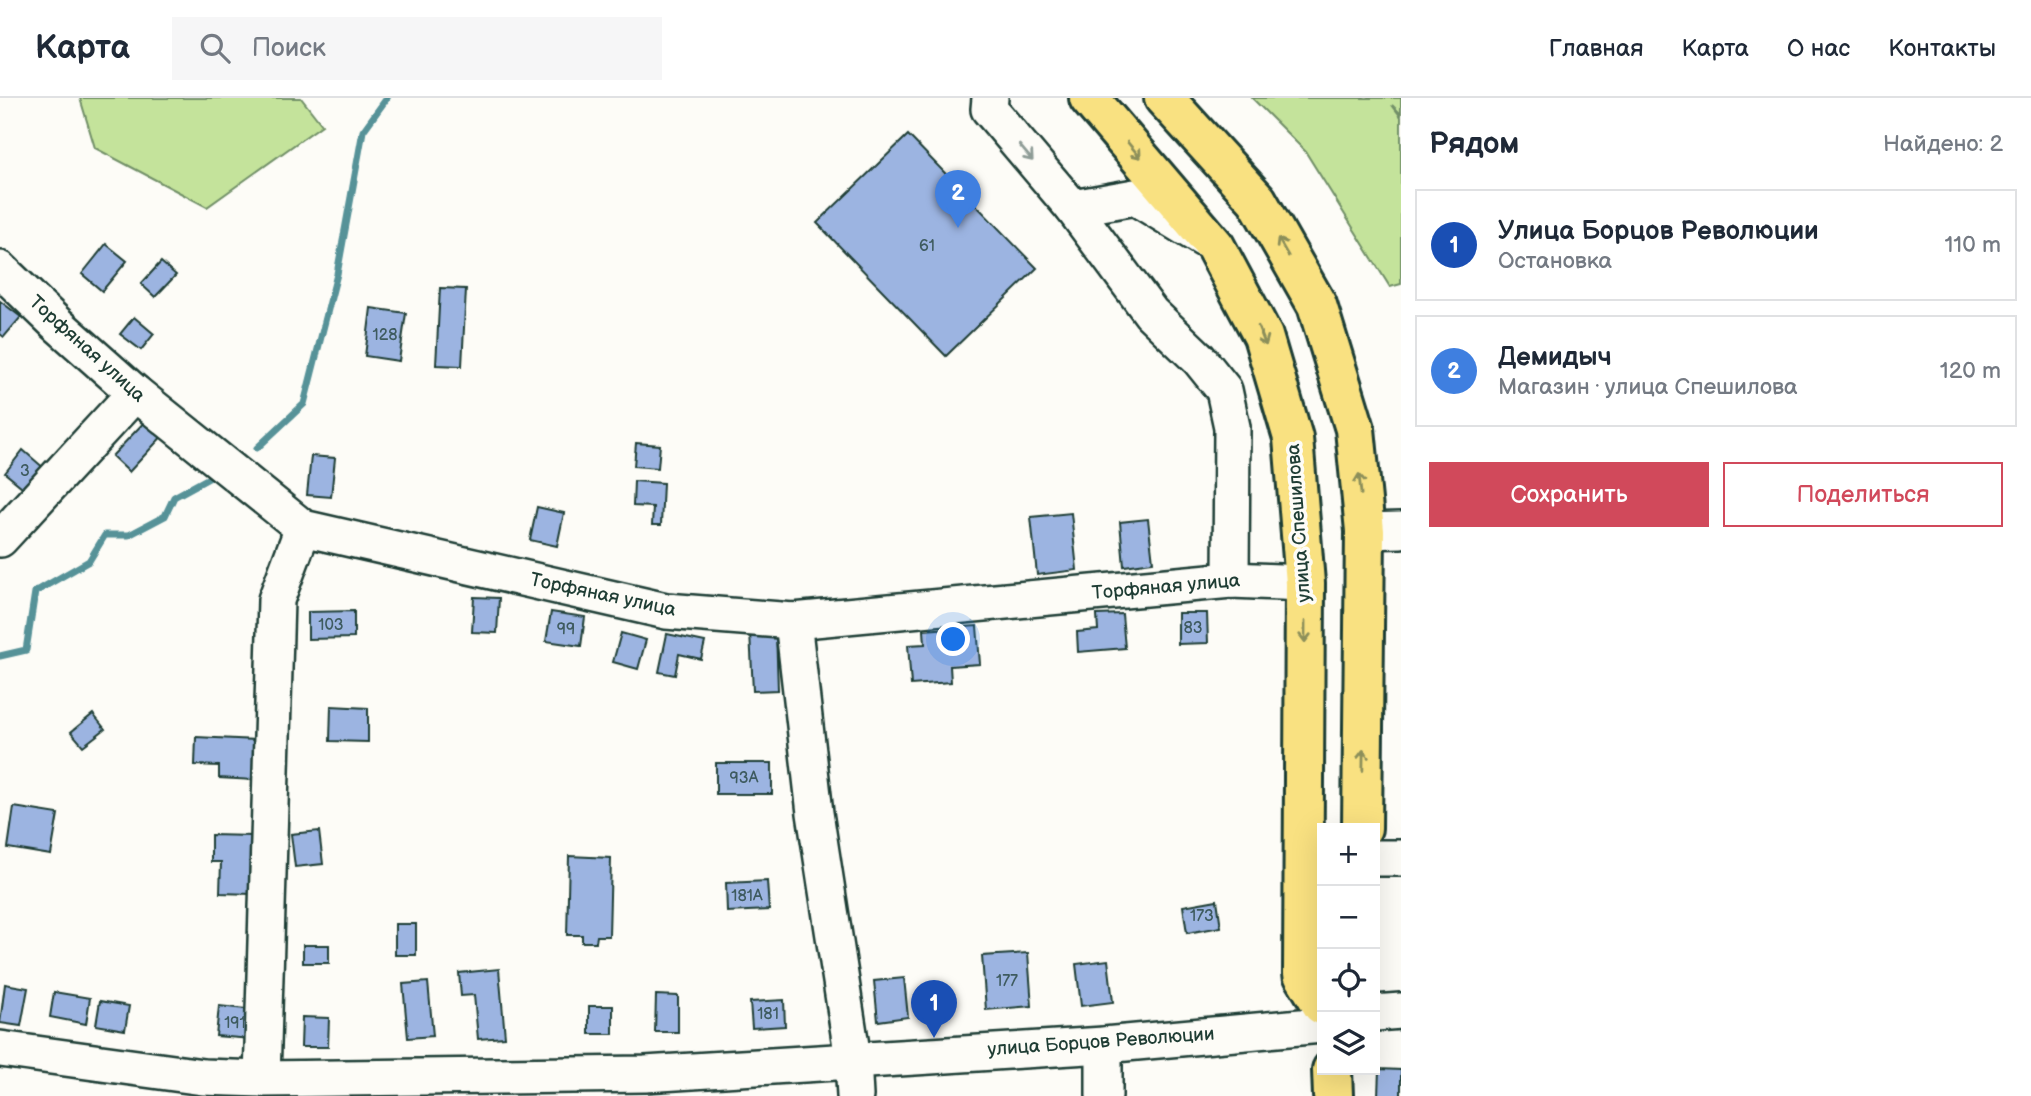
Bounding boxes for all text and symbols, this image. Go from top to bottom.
search box [172,17,662,80]
text: Карта [35,28,130,68]
icon: search [196,29,234,67]
text: Поиск [252,33,326,64]
text: Главная [1549,34,1643,63]
text: Карта [1681,34,1749,63]
text: О нас [1787,34,1850,63]
text: Контакты [1888,34,1996,63]
text: Рядом [1429,126,1519,162]
text: Найдено: 2 [1883,130,2003,158]
one-way arrow [1126,140,1142,158]
one-way arrow [1018,143,1034,161]
pin: 2 [935,170,981,228]
text: Улица Борцов Революции [1498,216,1819,247]
text: 1 [1449,231,1459,259]
text: 110 m [1944,231,2001,259]
house number: 61 [919,237,935,256]
one-way arrow [1276,237,1290,257]
text: Остановка [1498,247,1612,275]
street label: Торфяная улица [24,291,150,407]
one-way arrow [1257,325,1270,346]
house number: 128 [373,326,397,345]
text: Демидыч [1498,342,1612,373]
text: 2 [1447,357,1461,385]
text: 120 m [1940,357,2001,385]
text: Магазин · улица Спешилова [1498,373,1798,401]
street label: улица Спешилова [1282,443,1316,603]
house number: 3 [20,462,30,481]
button: Сохранить [1429,462,1709,527]
button: Поделиться [1723,462,2003,527]
one-way arrow [1354,473,1367,496]
street label: Торфяная улица [528,568,678,622]
street label: Торфяная улица [1091,569,1241,605]
house number: 103 [318,616,344,635]
house number: 83 [1183,619,1203,638]
house number: 99 [557,620,575,639]
one-way arrow [1298,620,1312,643]
your location [936,622,970,656]
one-way arrow [1356,749,1370,772]
house number: 93А [730,769,759,788]
map controls [1317,823,1380,1075]
button: + [1317,823,1380,886]
button: − [1317,886,1380,949]
house number: 181А [731,887,763,906]
house number: 173 [1190,907,1214,926]
button: locate [1317,949,1380,1012]
house number: 177 [996,972,1018,991]
pin: 1 [911,980,957,1038]
house number: 181 [757,1005,779,1024]
button: layers [1317,1012,1380,1075]
house number: 191 [224,1014,246,1033]
street label: улица Борцов Революции [987,1023,1215,1061]

